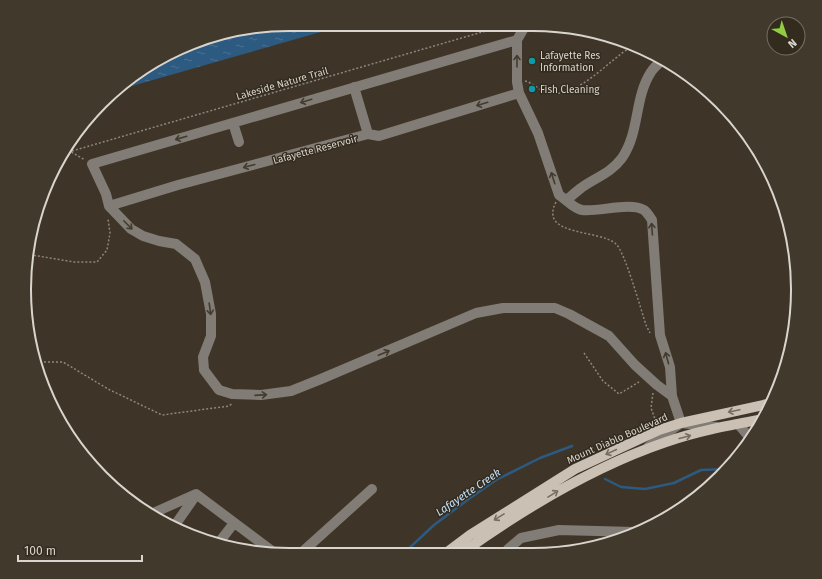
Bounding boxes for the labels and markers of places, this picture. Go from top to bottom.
place label: Lafayette Res Information [540,50,601,74]
marker: Lafayette Res Information [527,56,537,66]
marker: Fish Cleaning [527,84,537,94]
place label: Fish Cleaning [540,84,600,96]

